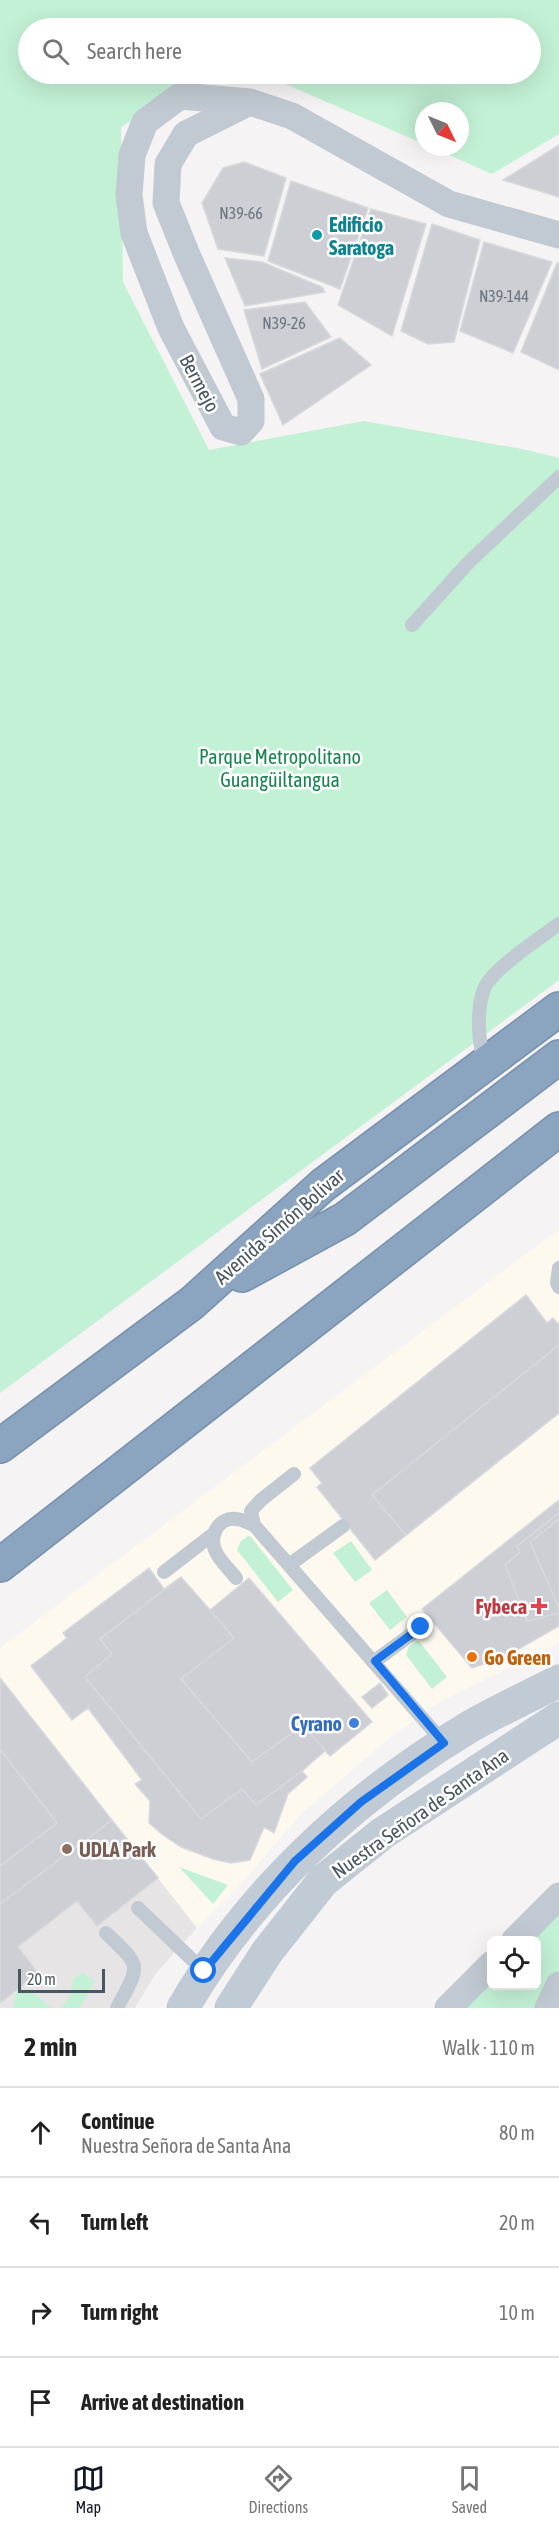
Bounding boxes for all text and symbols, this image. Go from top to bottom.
search box [18,18,541,84]
icon: search [39,35,72,68]
text: Search here [87,38,182,64]
north arrow [415,102,469,156]
house number: N39-66 [219,204,263,222]
place label: Edificio Saratoga [329,213,394,259]
marker: Edificio Saratoga [310,228,324,242]
house number: N39-144 [479,287,529,305]
house number: N39-26 [262,314,306,332]
street label: Bermejo [175,350,225,416]
park label: Parque Metropolitano Guangüiltangua [199,745,361,791]
street label: Avenida Simón Bolívar [210,1163,349,1288]
place label: Fybeca [476,1595,527,1618]
marker: Fybeca [532,1599,546,1613]
route end [407,1613,433,1639]
place label: Go Green [484,1646,551,1669]
marker: Go Green [465,1650,479,1664]
place label: Cyrano [291,1712,342,1735]
marker: Cyrano [347,1716,361,1730]
street label: Nuestra Señora de Santa Ana [327,1743,513,1883]
place label: UDLA Park [79,1838,156,1861]
marker: UDLA Park [60,1842,74,1856]
map controls [487,1936,541,1990]
button: locate [487,1936,541,1990]
route start [190,1957,216,1983]
scale bar [18,1966,105,1994]
text: 20 m [27,1970,56,1988]
text: 2 min [24,2032,77,2062]
text: Walk · 110 m [443,2036,535,2059]
text: Continue [81,2108,155,2134]
icon: ahead [24,2116,57,2149]
text: 80 m [499,2121,535,2144]
text: Nuestra Señora de Santa Ana [81,2134,291,2157]
icon: left [24,2206,57,2239]
text: Turn left [81,2209,148,2235]
text: 20 m [499,2211,535,2234]
icon: right [24,2296,57,2329]
text: Turn right [81,2299,158,2325]
text: 10 m [499,2301,535,2324]
icon: arrive [24,2386,57,2419]
text: Arrive at destination [81,2389,244,2415]
tab: Map [72,2462,105,2516]
tab: Directions [248,2462,308,2516]
tab: Saved [452,2462,487,2516]

